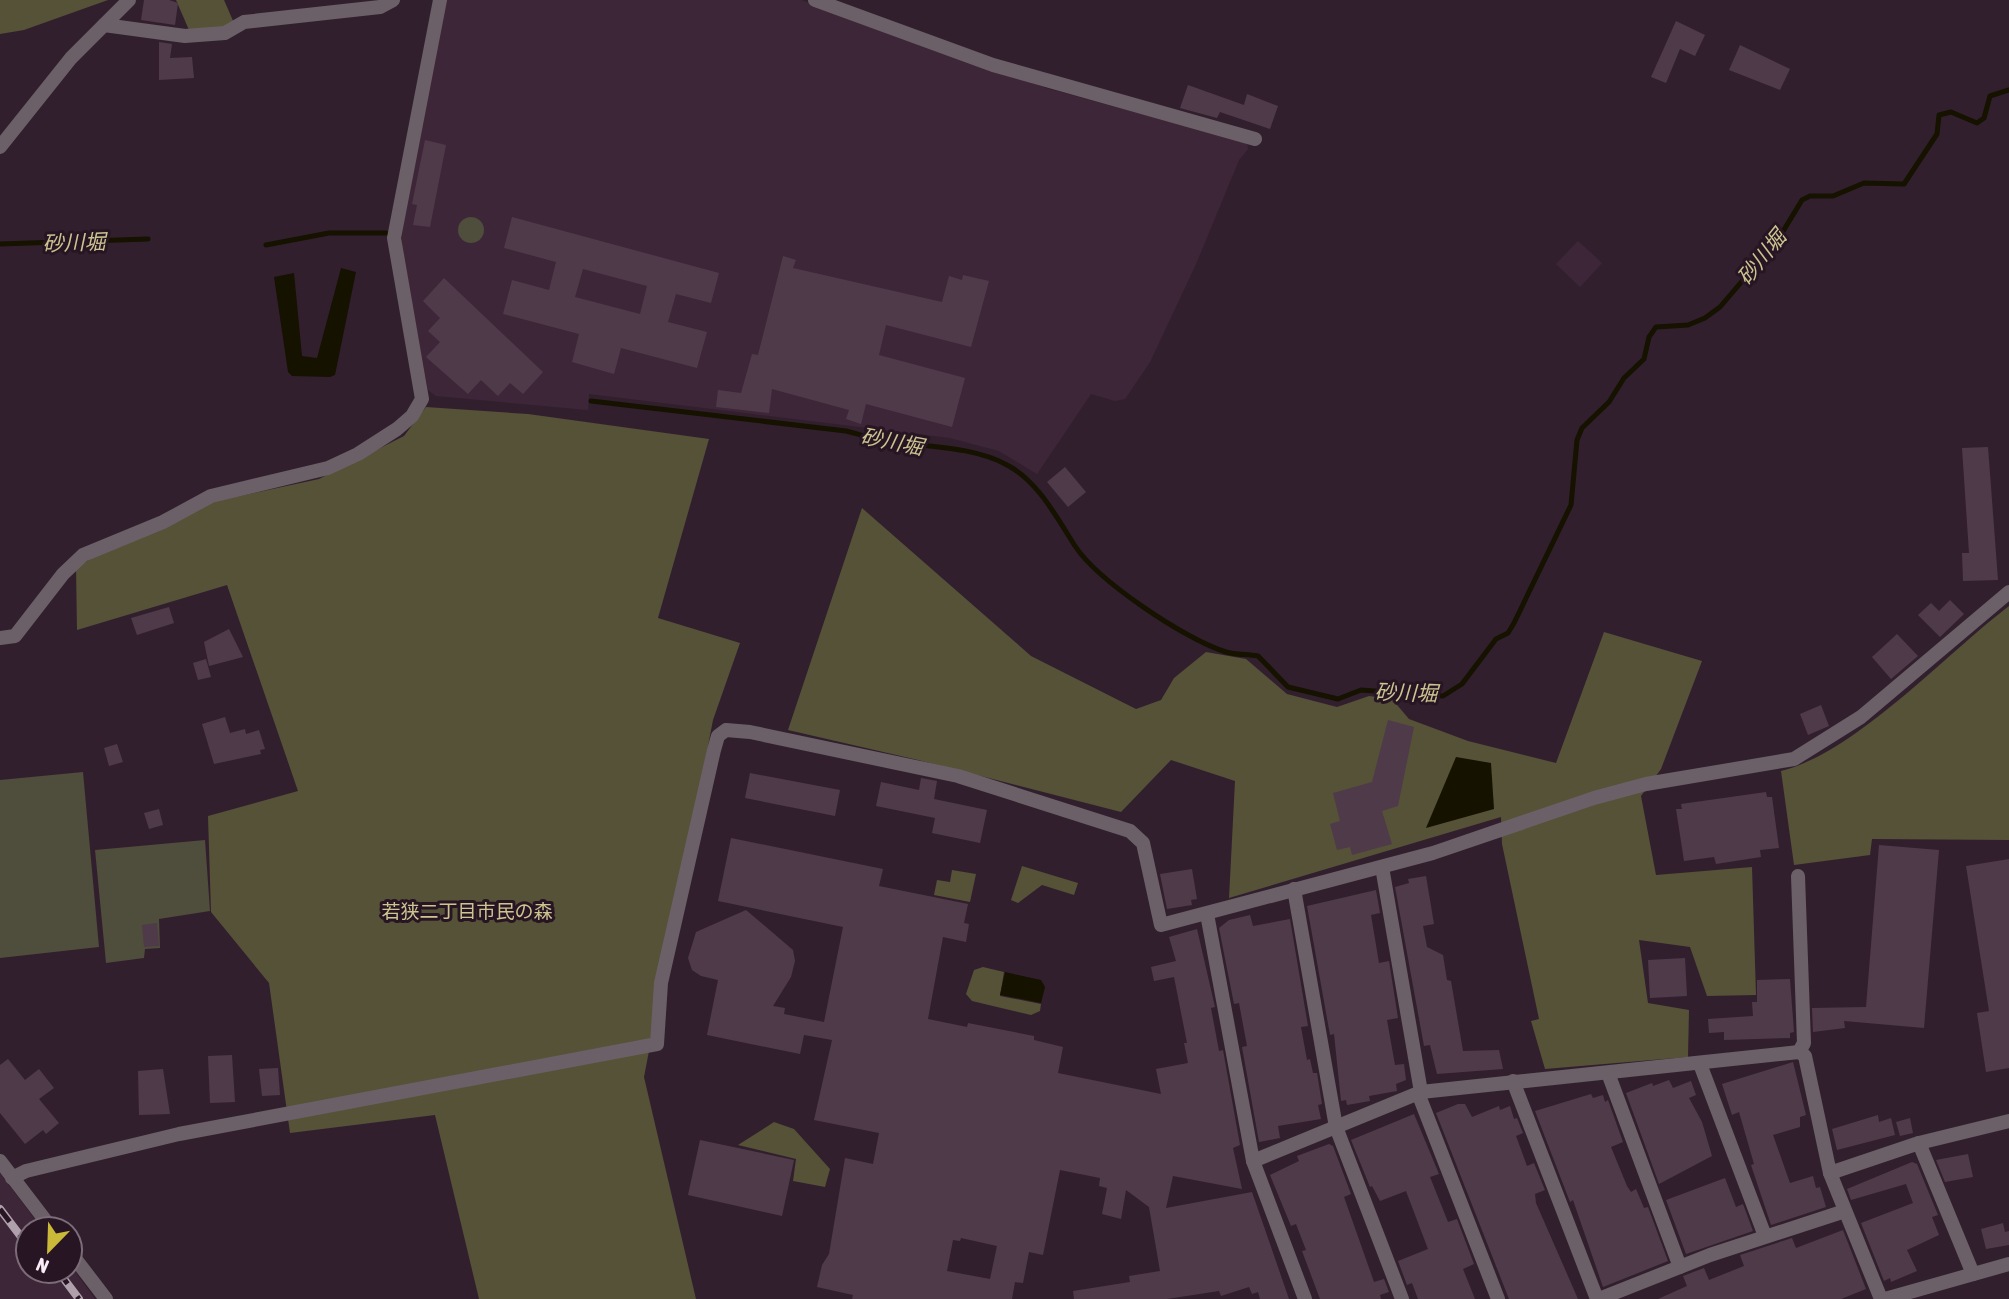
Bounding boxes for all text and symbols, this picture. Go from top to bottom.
water label: 砂川堀 [1732,223,1792,289]
water label: 砂川堀 [42,229,109,255]
water label: 砂川堀 [859,423,928,459]
water label: 砂川堀 [1374,679,1441,705]
park label: 若狭二丁目市民の森 [381,900,553,922]
north arrow [14,1215,84,1285]
text: N [33,1253,52,1278]

